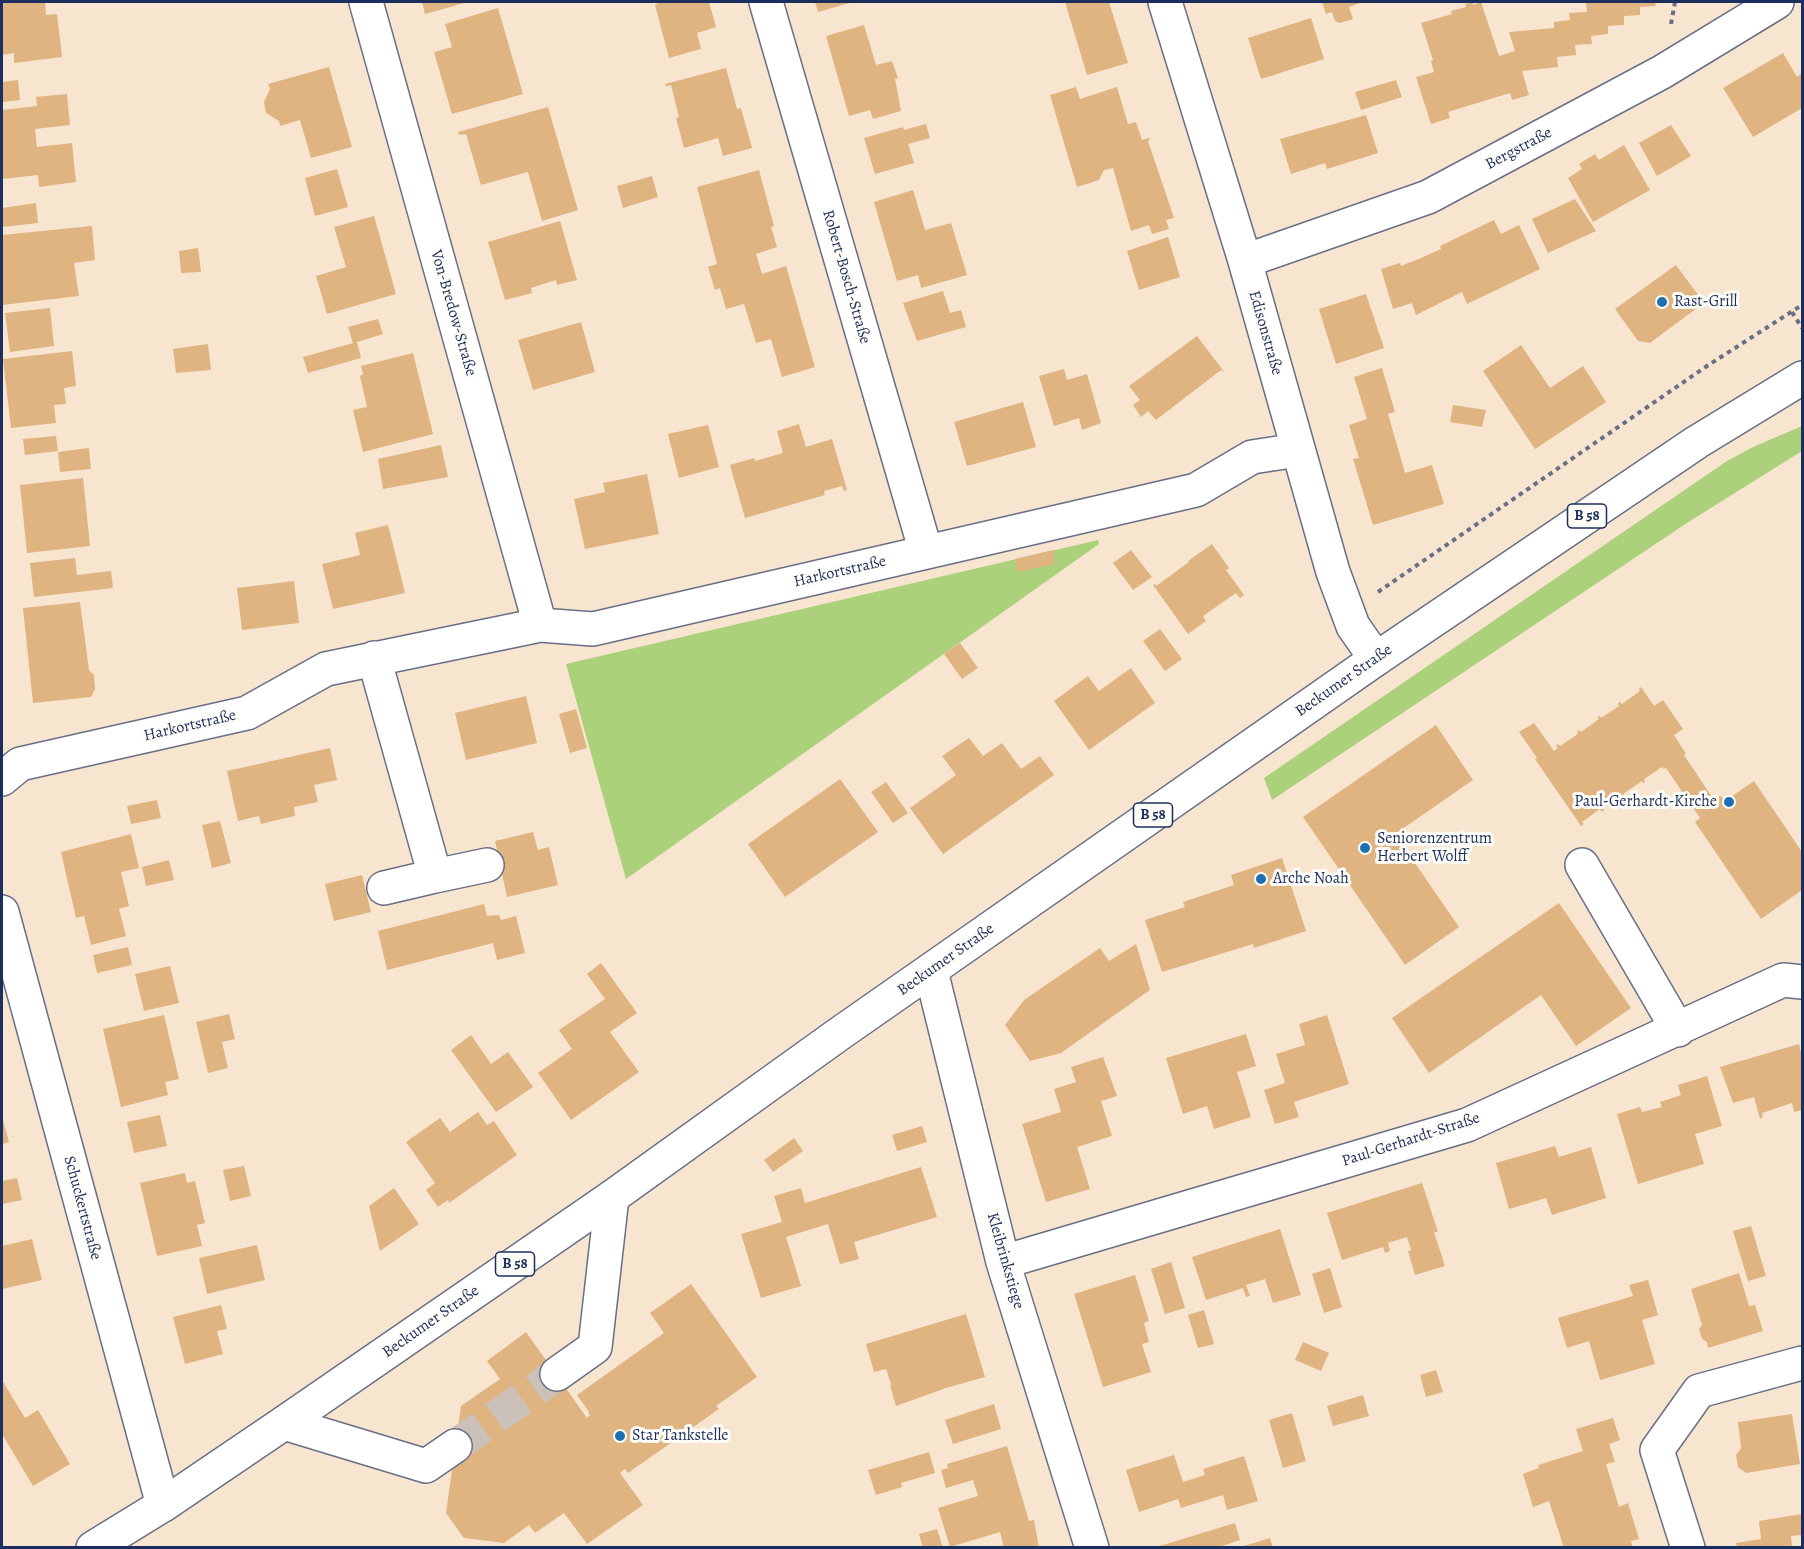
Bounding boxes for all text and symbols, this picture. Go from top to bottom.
street label: Bergstraße [1483,124,1555,174]
street label: Robert-Bosch-Straße [818,208,874,346]
street label: Von-Bredow-Straße [426,248,480,378]
street label: Edisonstraße [1244,288,1286,378]
place label: Rast-Grill [1674,292,1738,312]
marker: Rast-Grill [1655,295,1669,309]
road number: B 58 [1568,504,1606,528]
street label: Harkortstraße [792,552,888,592]
street label: Beckumer Straße [1292,641,1396,721]
street label: Harkortstraße [142,706,238,746]
place label: Paul-Gerhardt-Kirche [1574,792,1717,812]
marker: Paul-Gerhardt-Kirche [1722,795,1736,809]
road number: B 58 [1134,803,1172,827]
place label: Seniorenzentrum Herbert Wolff [1377,829,1492,867]
marker: Seniorenzentrum Herbert Wolff [1358,841,1372,855]
place label: Arche Noah [1273,869,1349,889]
marker: Arche Noah [1254,872,1268,886]
street label: Beckumer Straße [894,920,998,1000]
street label: Paul-Gerhardt-Straße [1340,1109,1482,1171]
street label: Schuckertstraße [59,1154,105,1262]
street label: Kleibrinkstiege [982,1211,1028,1311]
road number: B 58 [496,1252,534,1276]
street label: Beckumer Straße [379,1282,483,1362]
place label: Star Tankstelle [632,1426,728,1446]
marker: Star Tankstelle [613,1429,627,1443]

